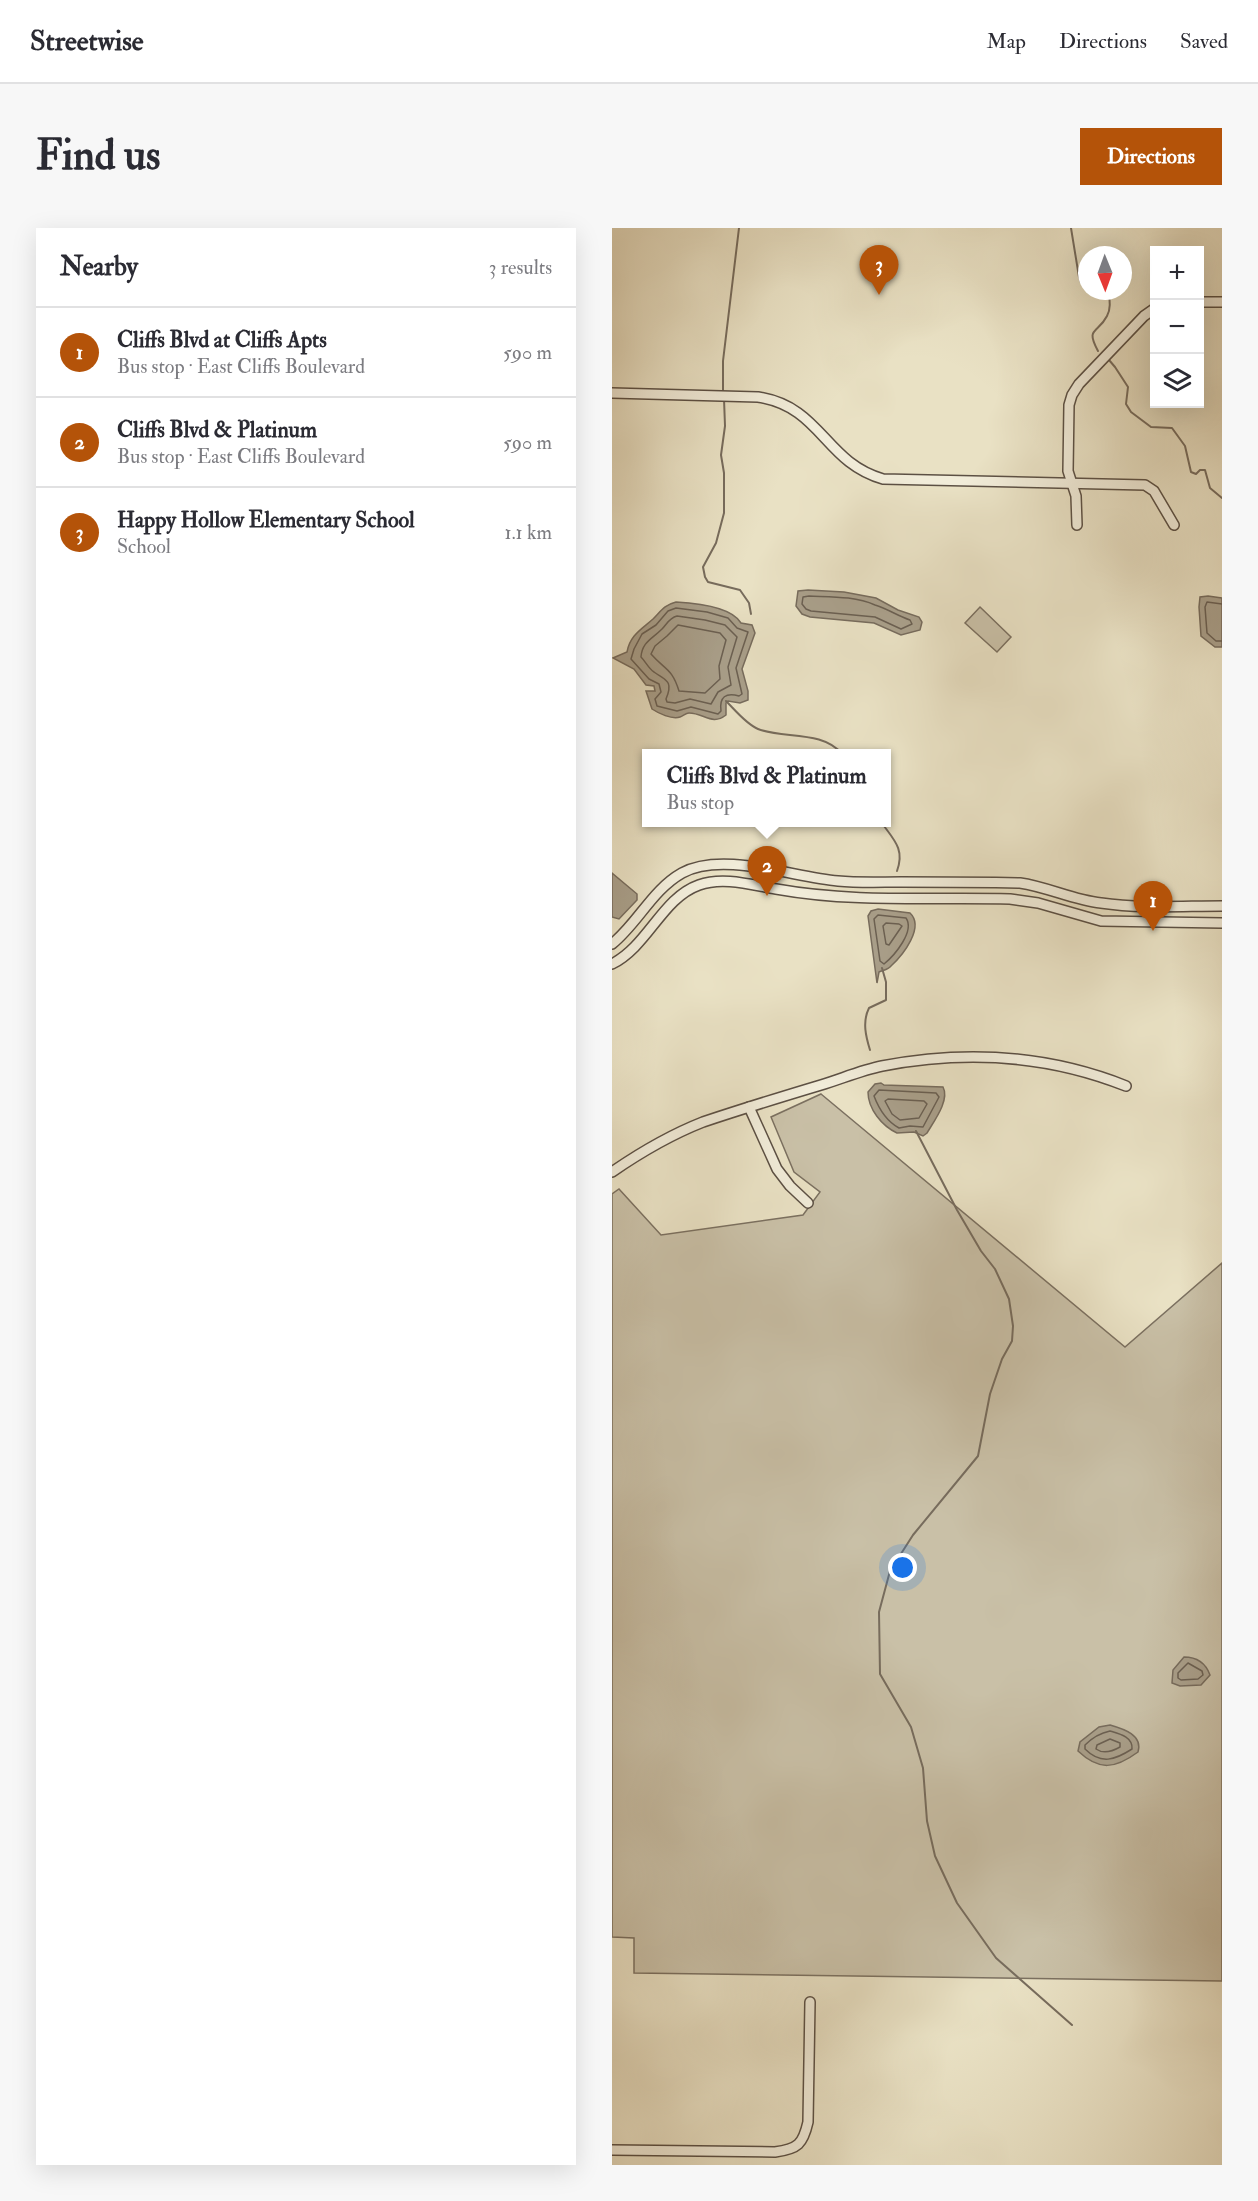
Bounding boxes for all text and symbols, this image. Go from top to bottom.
text: Streetwise [30,24,144,59]
text: Map [986,28,1026,55]
text: Directions [1059,28,1147,55]
text: Saved [1180,28,1228,55]
button: Directions [1080,128,1222,185]
text: Find us [36,130,160,182]
pin: 3 [860,245,898,295]
north arrow [1078,246,1132,300]
map controls [1150,246,1204,408]
button: + [1150,246,1204,300]
text: Nearby [60,251,138,283]
text: 3 results [489,255,552,280]
button: − [1150,300,1204,354]
text: Cliffs Blvd at Cliffs Apts [117,326,327,354]
text: 1 [76,340,83,365]
text: 590 m [503,340,552,365]
text: Bus stop · East Cliffs Boulevard [117,354,365,379]
button: layers [1150,354,1204,408]
text: Cliffs Blvd & Platinum [117,416,317,444]
text: 2 [74,430,85,455]
text: 590 m [503,430,552,455]
text: Bus stop · East Cliffs Boulevard [117,444,365,469]
text: Happy Hollow Elementary School [117,506,415,534]
text: 3 [76,520,83,545]
text: 1.1 km [505,520,552,545]
text: School [117,534,171,559]
popup [642,749,891,827]
text: Cliffs Blvd & Platinum [666,762,867,790]
text: Bus stop [666,790,734,815]
pin: 2 [748,846,786,896]
pin: 1 [1134,882,1172,931]
your location [888,1553,917,1582]

